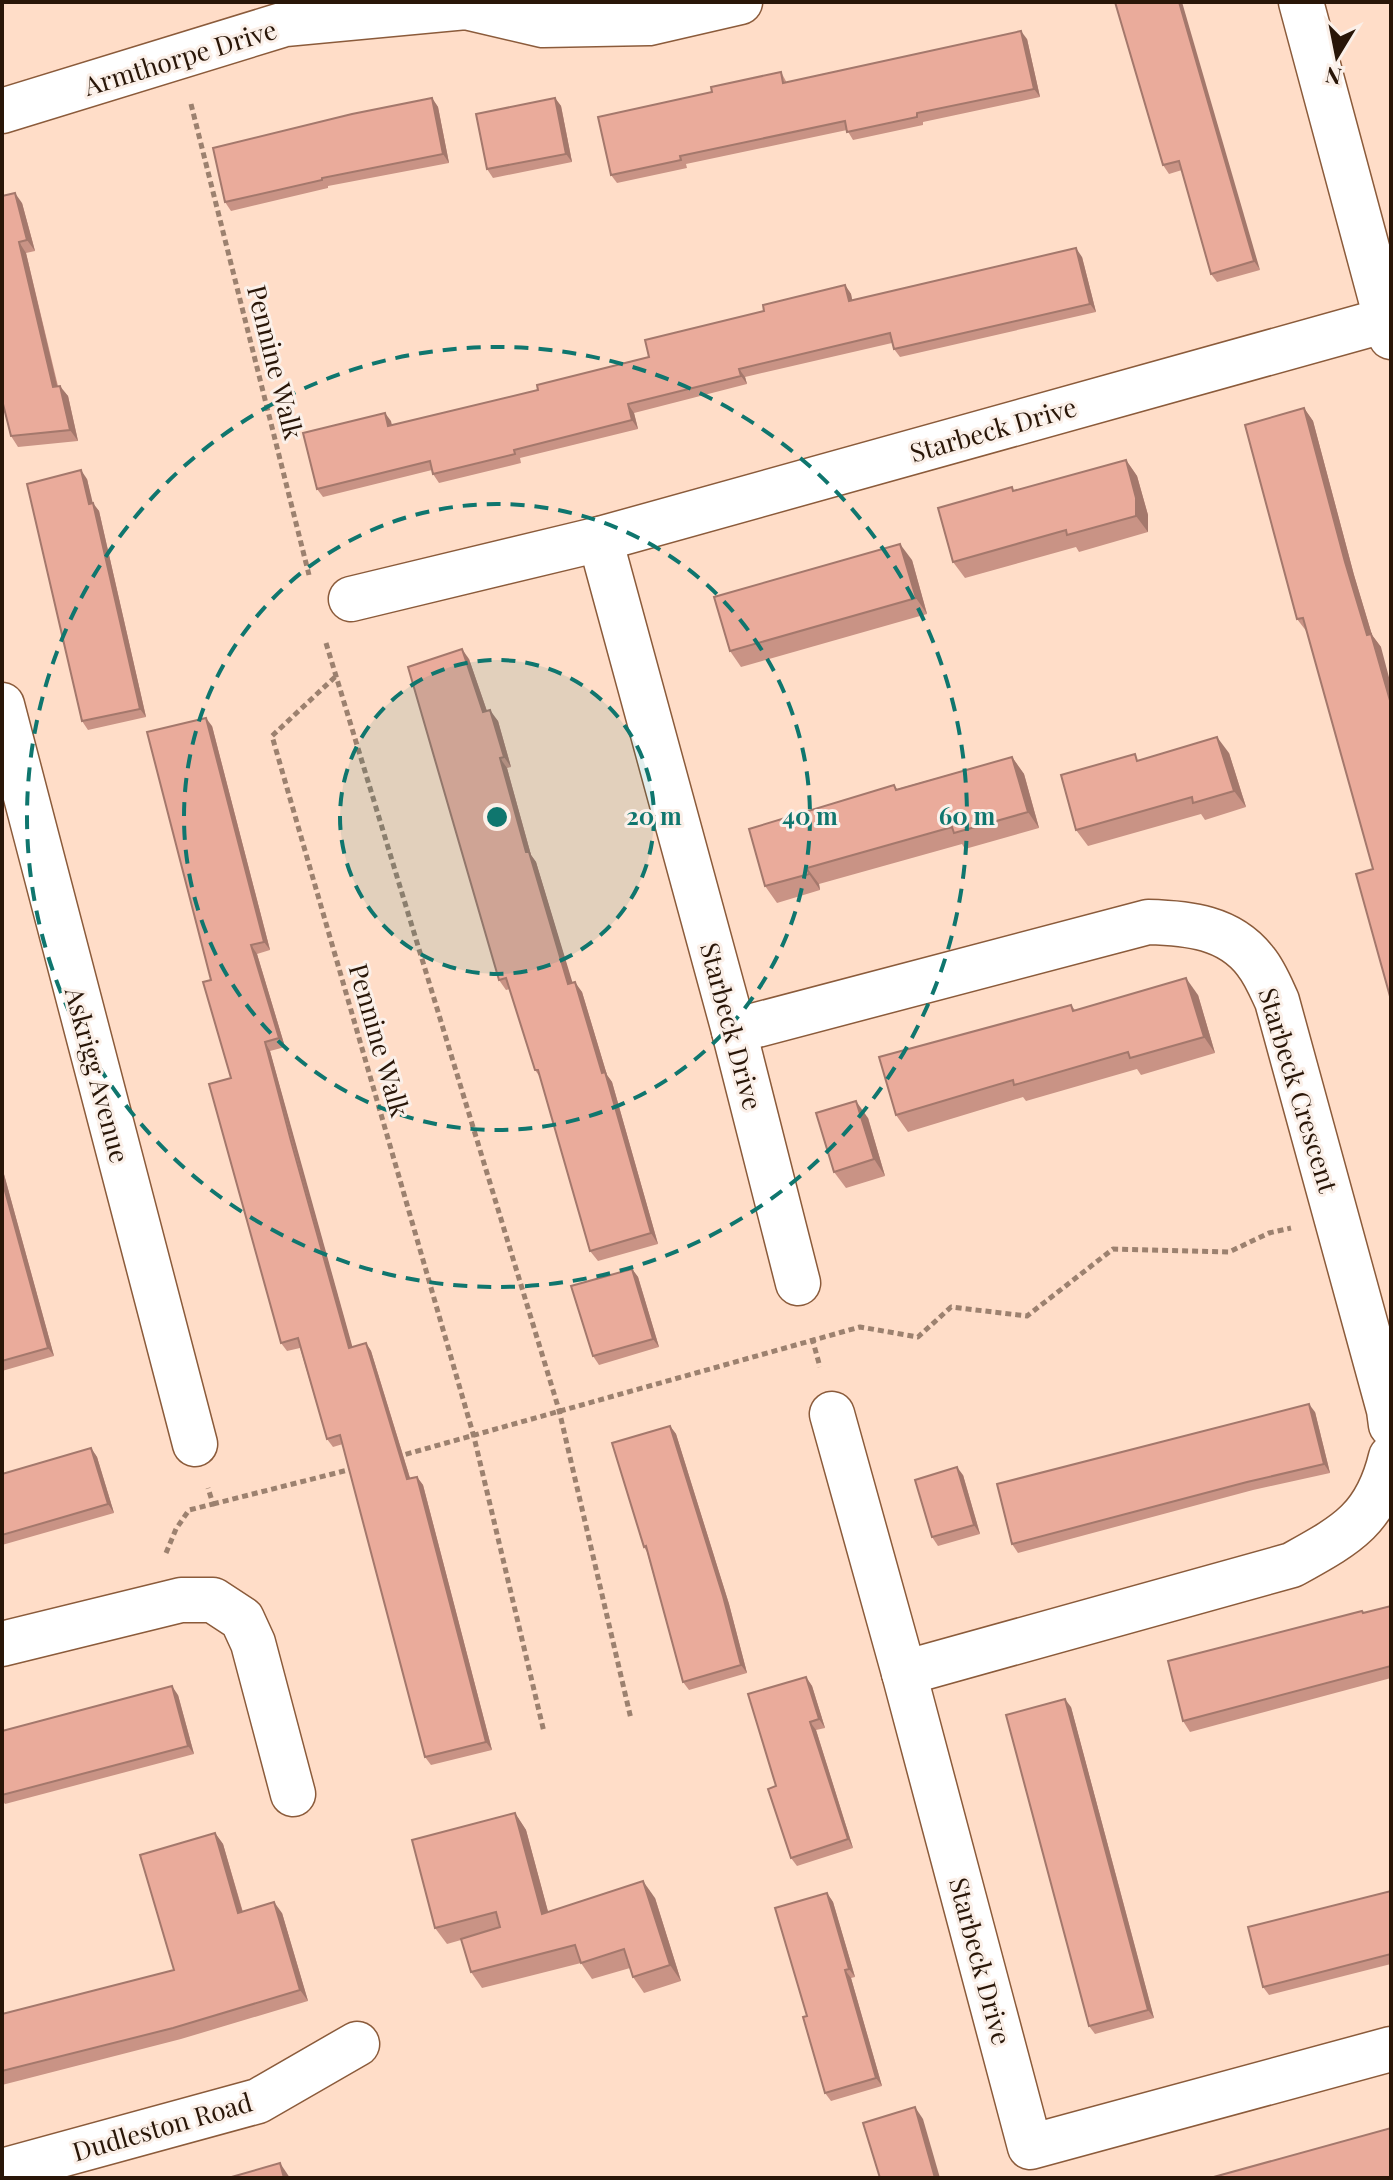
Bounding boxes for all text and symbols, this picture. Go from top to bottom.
street label: Armthorpe Drive [78,11,281,103]
north arrow [1297,16,1377,96]
text: N [1323,61,1344,93]
street label: Pennine Walk [240,281,312,444]
street label: Starbeck Drive [906,389,1080,469]
text: 20 m [626,799,682,831]
text: 40 m [782,799,838,831]
text: 60 m [939,799,995,831]
centre of rings [483,803,511,831]
street label: Starbeck Drive [693,939,771,1113]
street label: Pennine Walk [341,959,419,1121]
street label: Askrigg Avenue [57,982,138,1167]
street label: Starbeck Crescent [1251,983,1347,1197]
street label: Starbeck Drive [942,1874,1020,2048]
street label: Dudleston Road [68,2084,256,2168]

